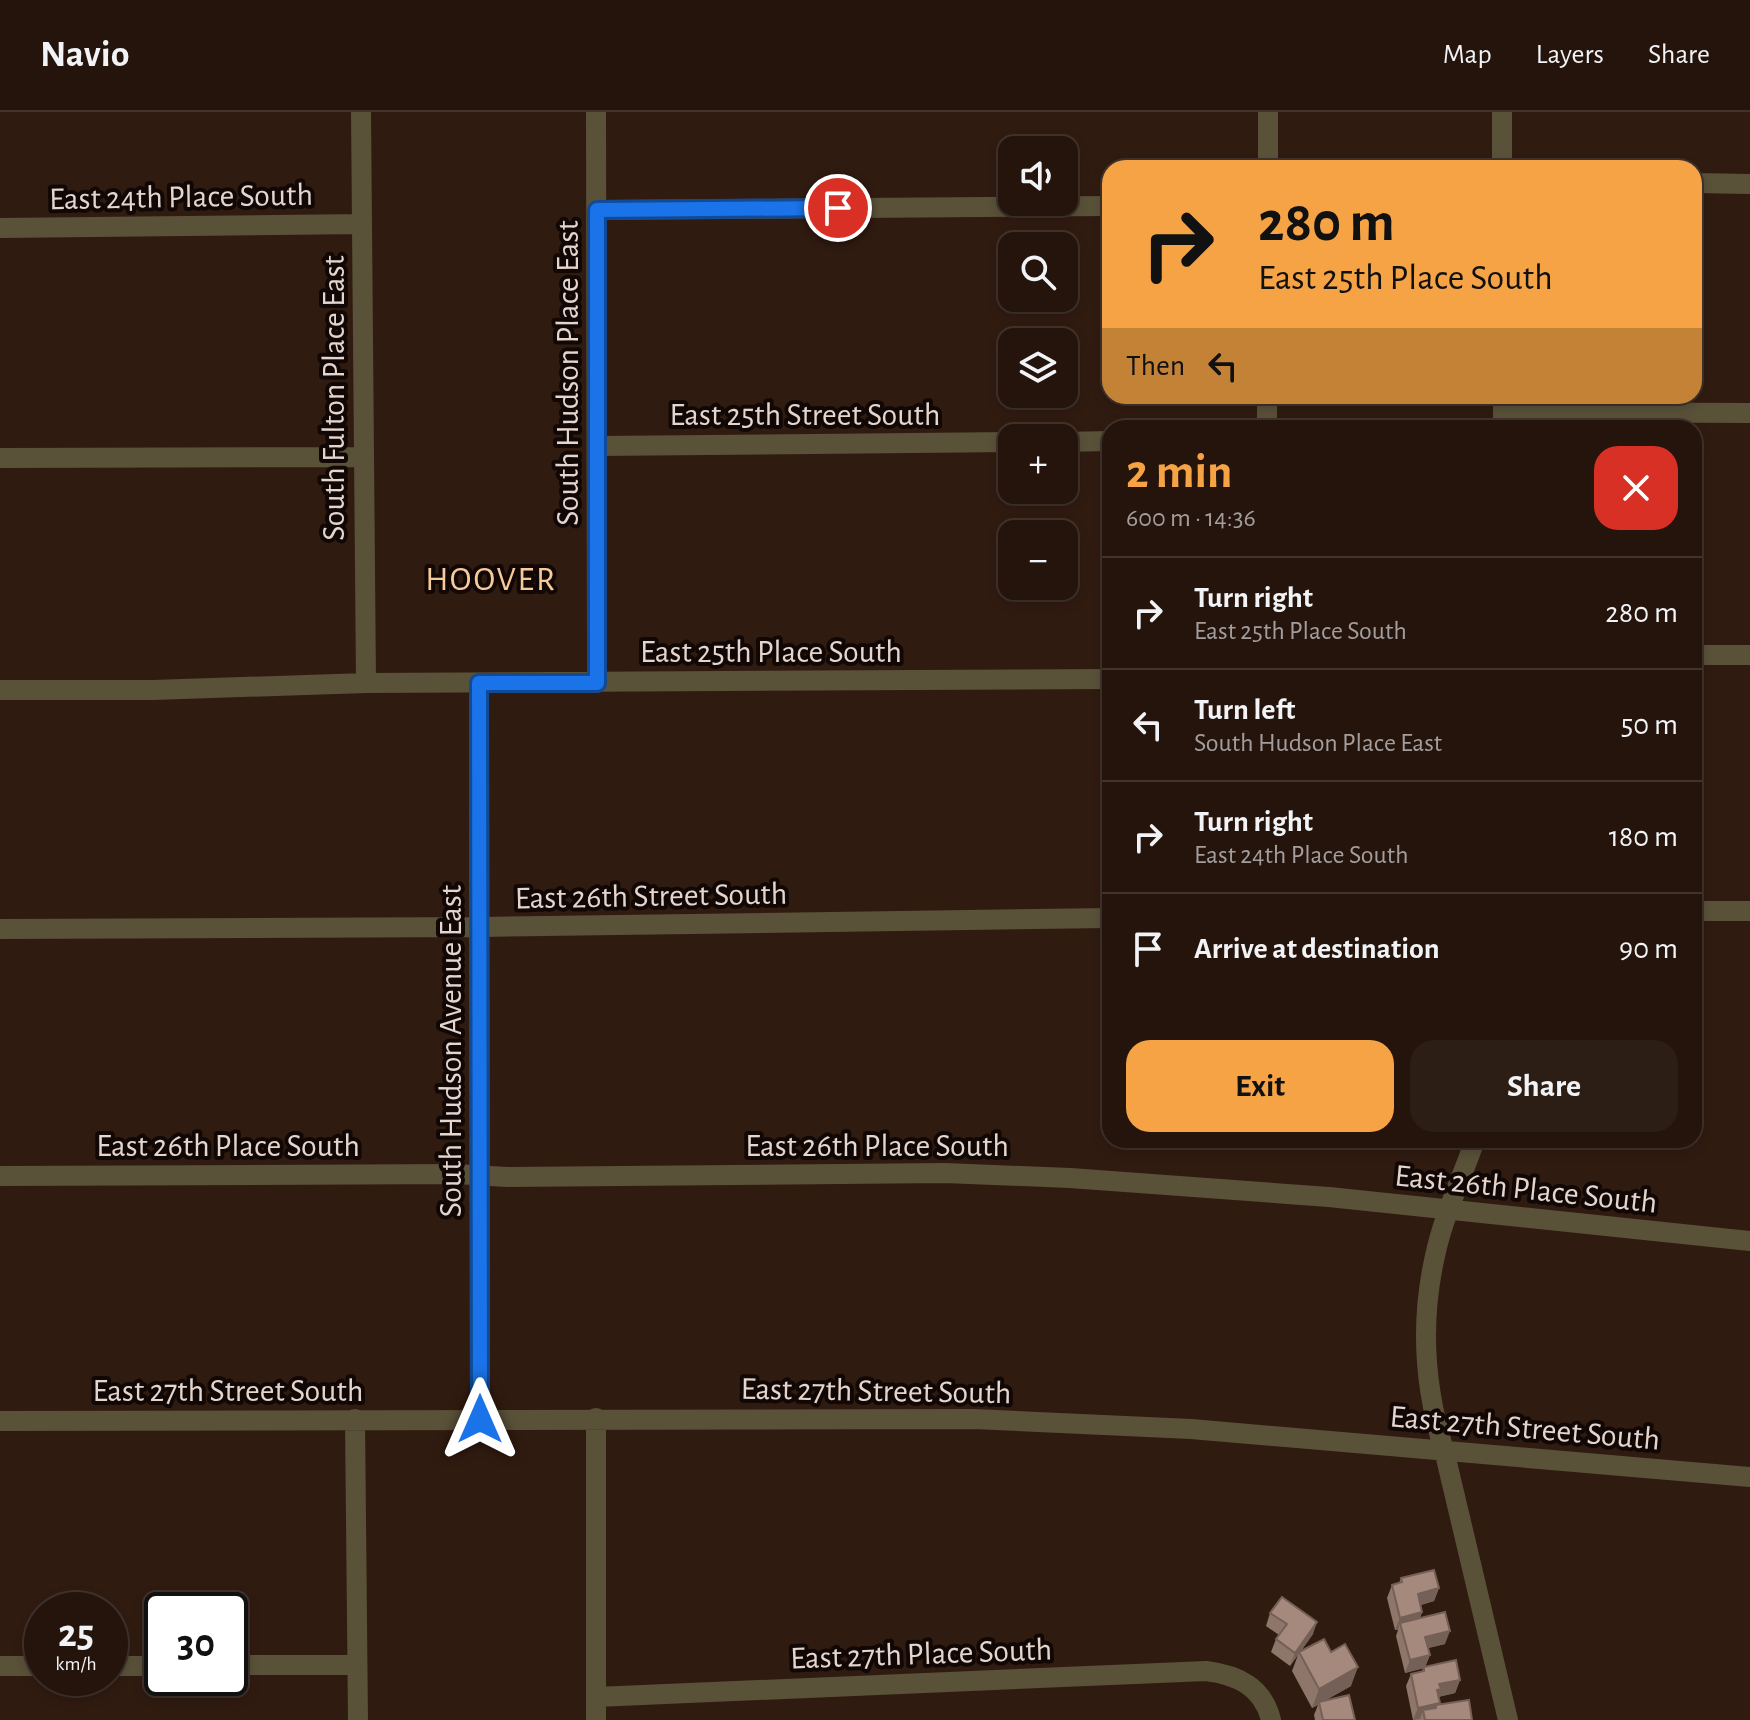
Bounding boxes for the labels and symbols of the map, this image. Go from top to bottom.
pin [804,174,872,242]
street label: East 24th Place South [49,179,313,215]
street label: South Hudson Place East [552,220,584,526]
street label: South Fulton Place East [318,255,350,541]
street label: East 25th Street South [670,399,940,431]
district label: HOOVER [425,563,557,597]
street label: East 25th Place South [640,636,902,668]
street label: East 26th Street South [514,878,788,914]
street label: South Hudson Avenue East [435,885,467,1217]
street label: East 26th Place South [96,1130,360,1162]
street label: East 26th Place South [745,1130,1009,1162]
street label: East 26th Place South [1393,1159,1659,1219]
street label: East 27th Street South [740,1373,1012,1409]
street label: East 27th Street South [93,1375,363,1407]
position arrow [438,1377,522,1461]
street label: East 27th Street South [1389,1400,1661,1456]
speed limit sign: 30 [144,1592,248,1696]
street label: East 27th Place South [790,1633,1052,1675]

